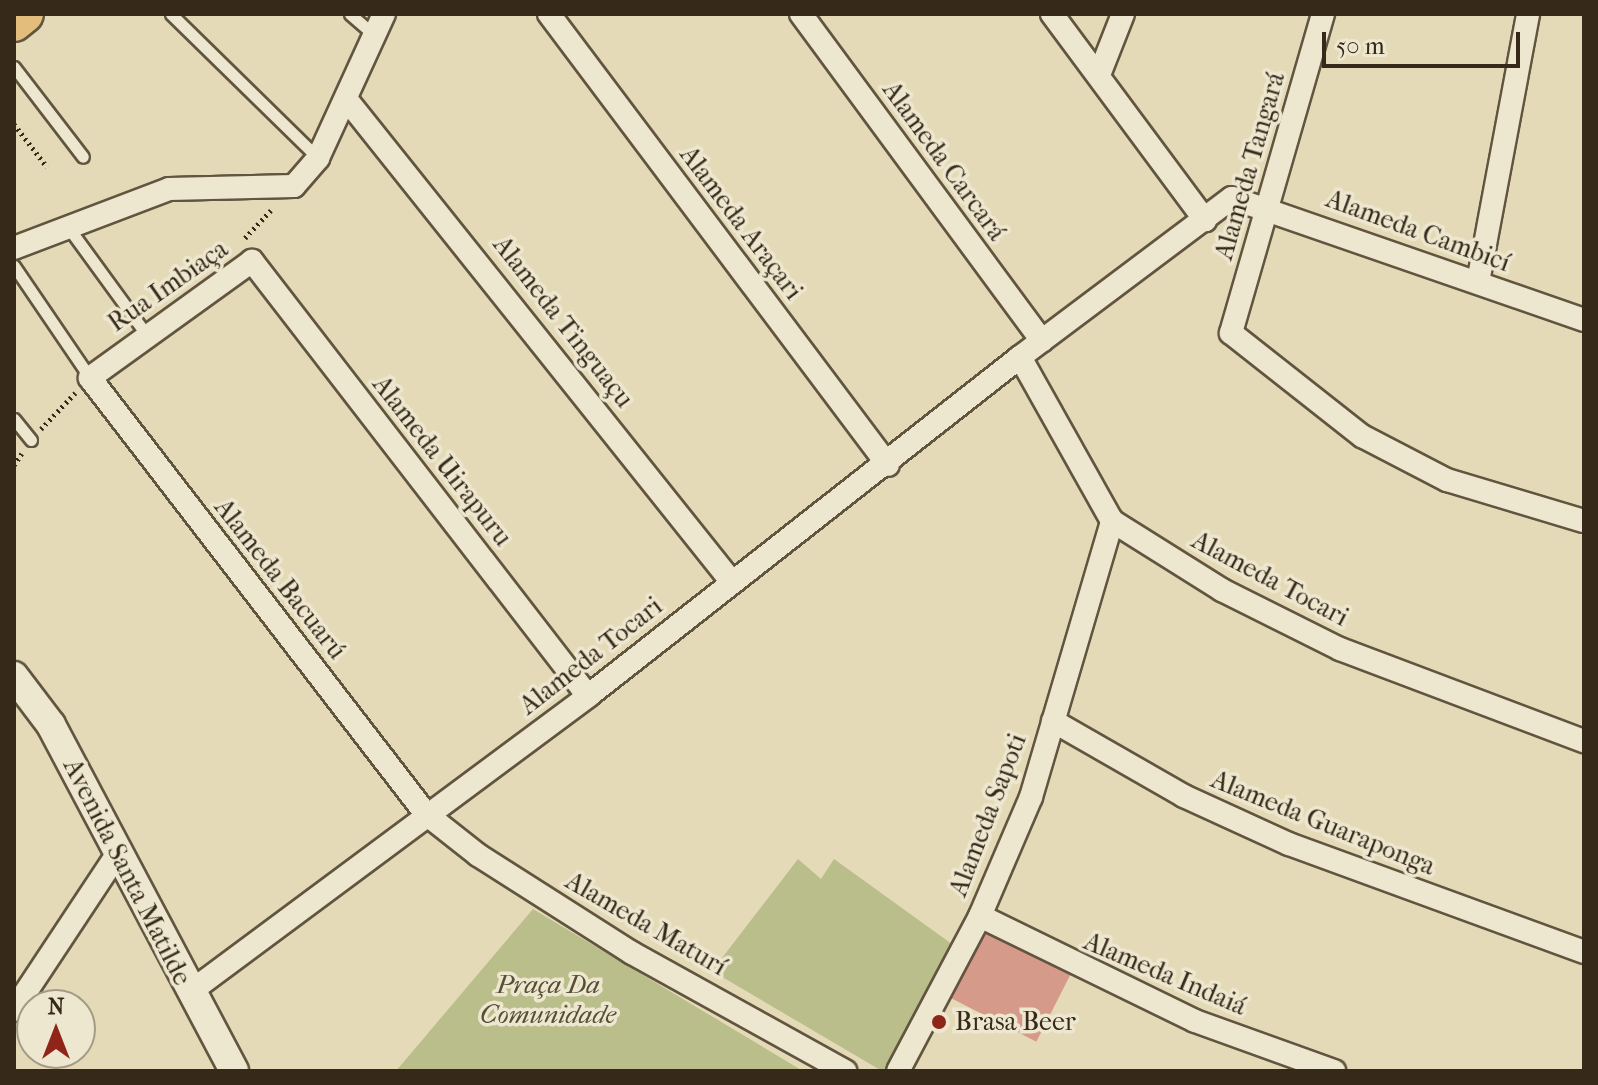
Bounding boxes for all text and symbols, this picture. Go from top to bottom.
scale bar [1326,16,1524,66]
text: 50 m [1336,32,1385,60]
street label: Alameda Tangará [1208,69,1292,263]
street label: Alameda Carcará [876,75,1012,247]
street label: Alameda Araçari [673,140,809,306]
street label: Alameda Cambicí [1322,183,1514,279]
street label: Alameda Tinguaçu [486,230,640,414]
street label: Rua Imbiaça [102,233,234,339]
street label: Alameda Uirapuru [366,370,518,552]
street label: Alameda Bacuarú [208,492,352,666]
street label: Alameda Tocari [1186,525,1354,633]
street label: Alameda Tocari [513,591,669,721]
street label: Alameda Sapoti [943,729,1033,901]
street label: Avenida Santa Matilde [56,754,198,990]
street label: Alameda Guaraponga [1207,764,1439,882]
street label: Alameda Maturí [560,865,732,983]
street label: Alameda Indaiá [1079,926,1251,1022]
park label: Praça Da Comunidade [480,969,616,1030]
north arrow [16,989,96,1069]
text: N [48,994,64,1020]
place label: Brasa Beer [955,1006,1076,1038]
marker: Brasa Beer [930,1013,948,1031]

